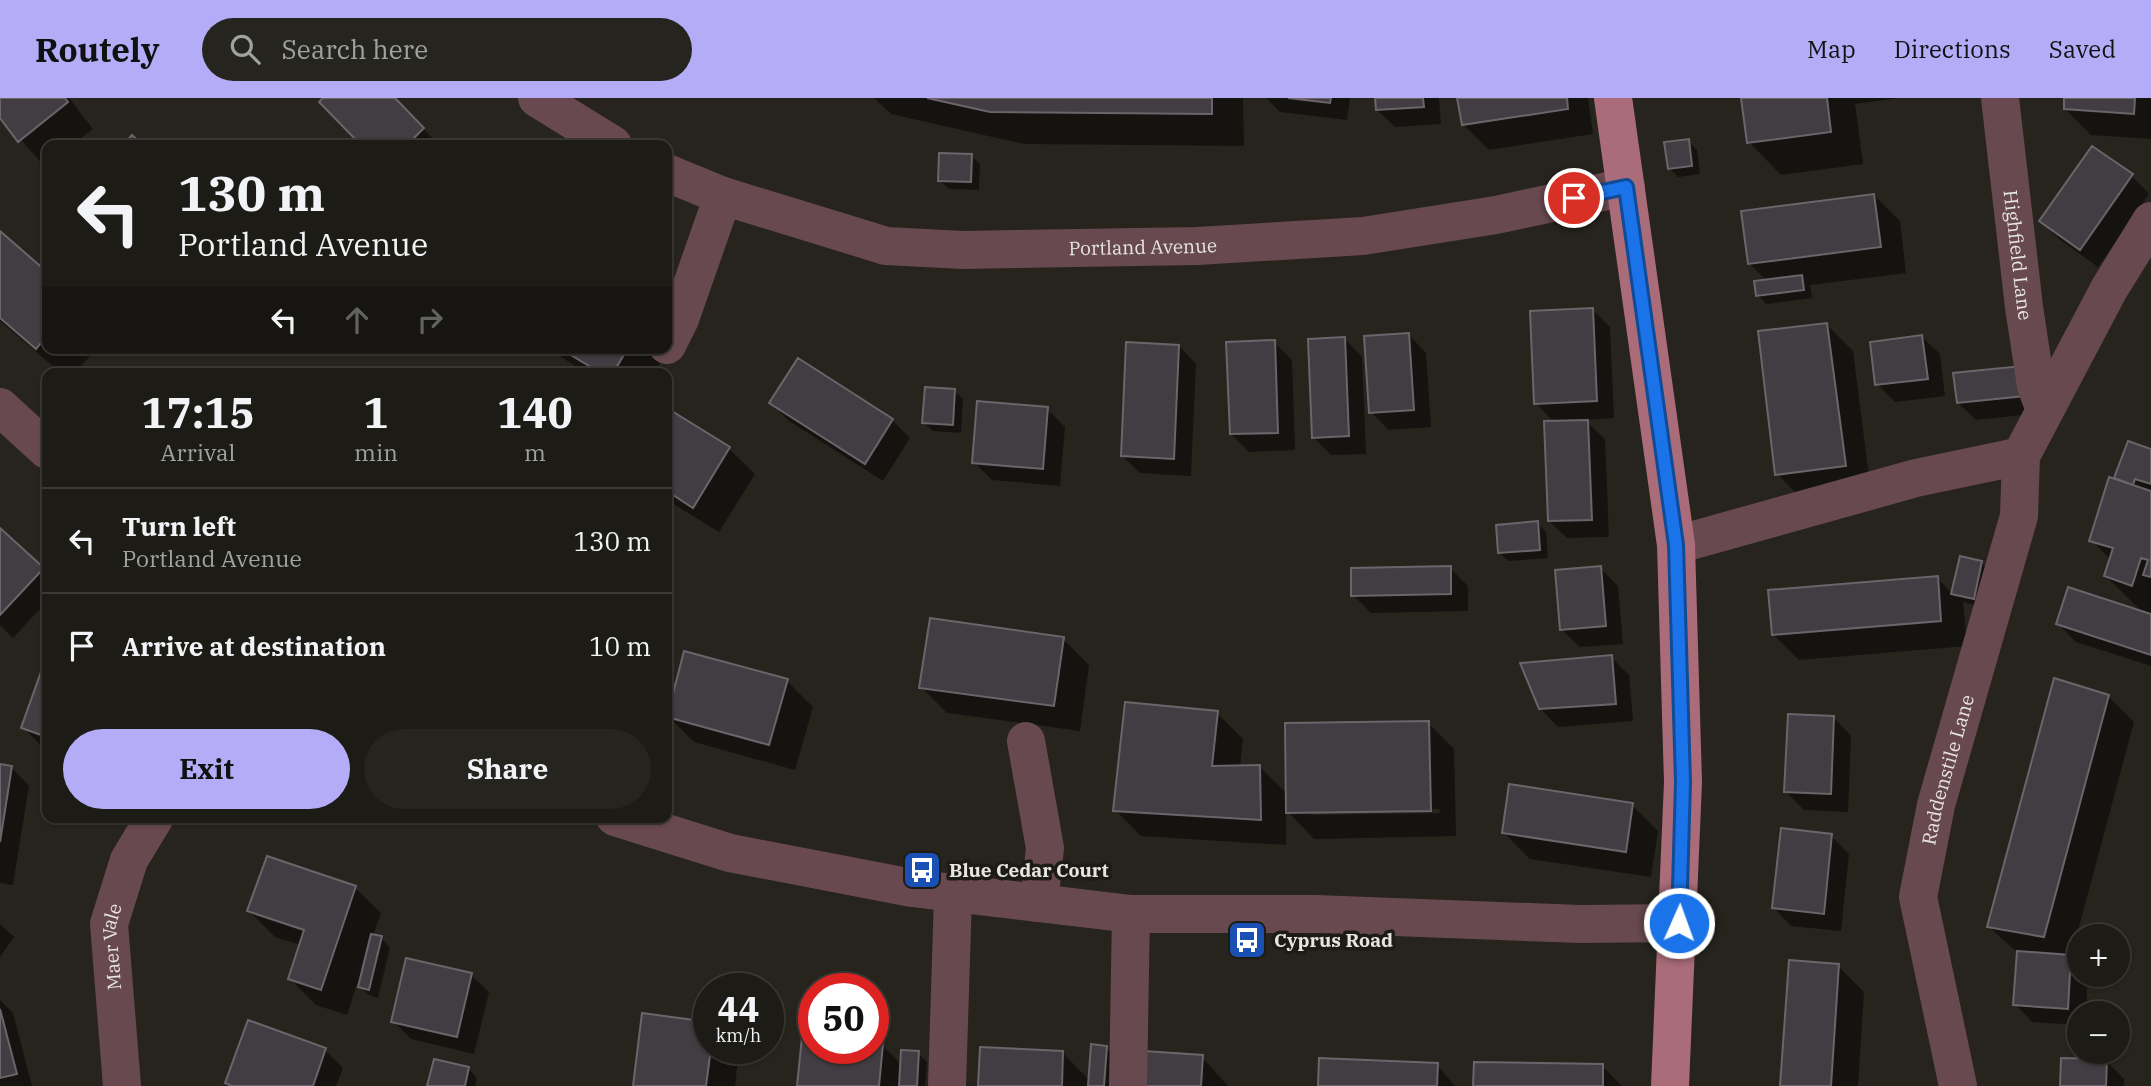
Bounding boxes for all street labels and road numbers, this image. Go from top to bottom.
street label: Highfield Lane [1999,188,2038,322]
street label: Portland Avenue [1068,233,1218,260]
street label: Raddenstile Lane [1916,692,1979,847]
street label: Maer Vale [96,900,127,991]

